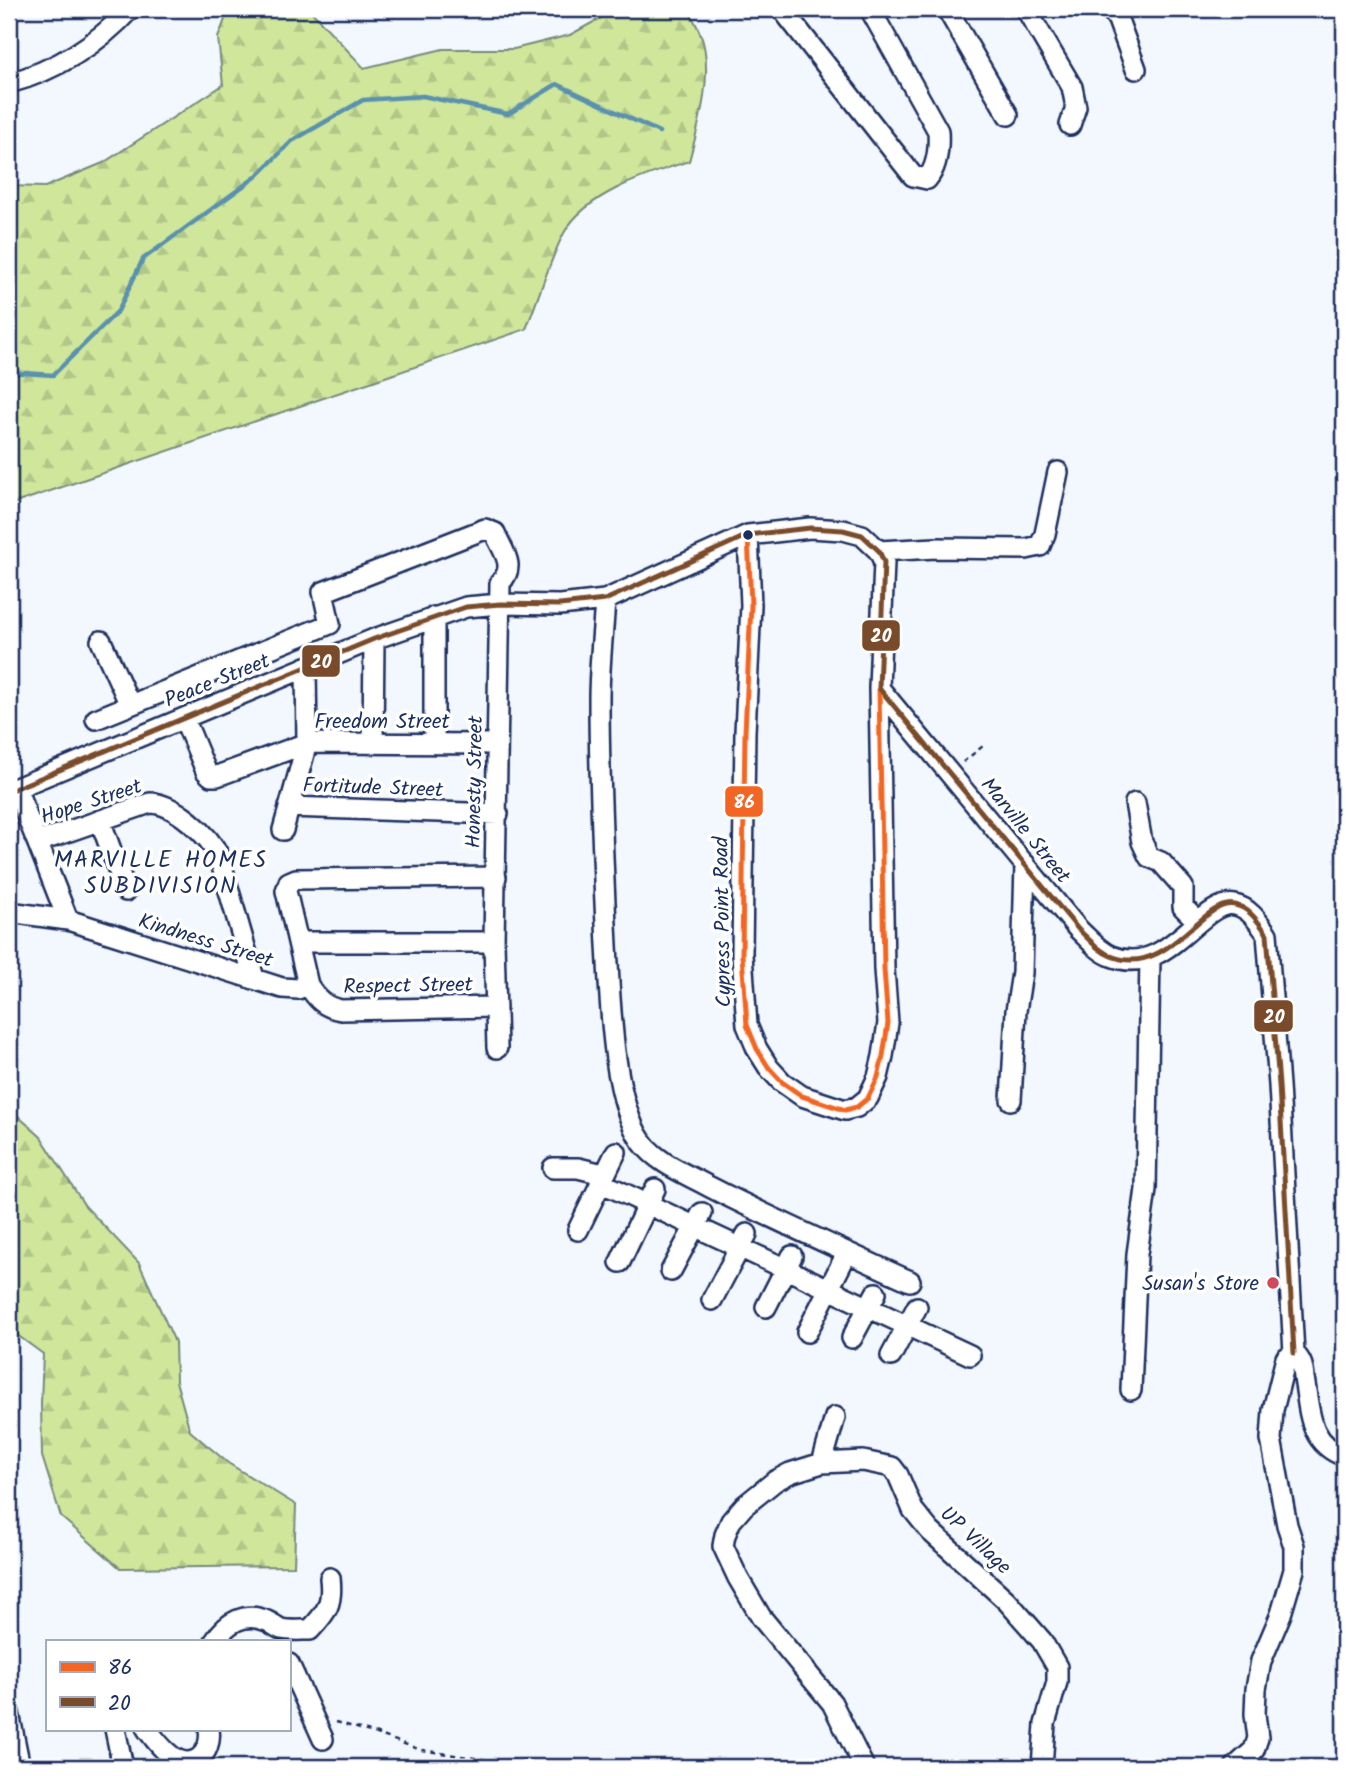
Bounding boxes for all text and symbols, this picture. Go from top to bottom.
unlabelled marker [741,528,755,542]
line badge: 20 [861,619,901,652]
text: 20 [871,622,892,652]
line badge: 20 [301,644,341,678]
street label: Peace Street [160,645,276,718]
text: 20 [311,648,332,678]
street label: Freedom Street [314,706,450,739]
street label: Honesty Street [458,714,493,849]
street label: Hope Street [37,770,147,834]
street label: Fortitude Street [302,770,445,807]
street label: Marville Street [972,771,1079,892]
line badge: 86 [724,785,764,818]
text: 86 [733,788,755,818]
street label: Cypress Point Road [706,836,741,1008]
district label: MARVILLE HOMES SUBDIVISION [54,843,268,905]
street label: Kindness Street [134,905,278,978]
street label: Respect Street [343,969,474,1004]
line badge: 20 [1253,999,1294,1033]
text: 20 [1264,1003,1285,1033]
place label: Susan's Store [1142,1268,1260,1301]
marker: Susan's Store [1265,1275,1281,1291]
street label: UP Village [931,1499,1019,1584]
legend [46,1640,290,1730]
text: 86 [108,1652,132,1685]
text: 20 [108,1688,131,1721]

